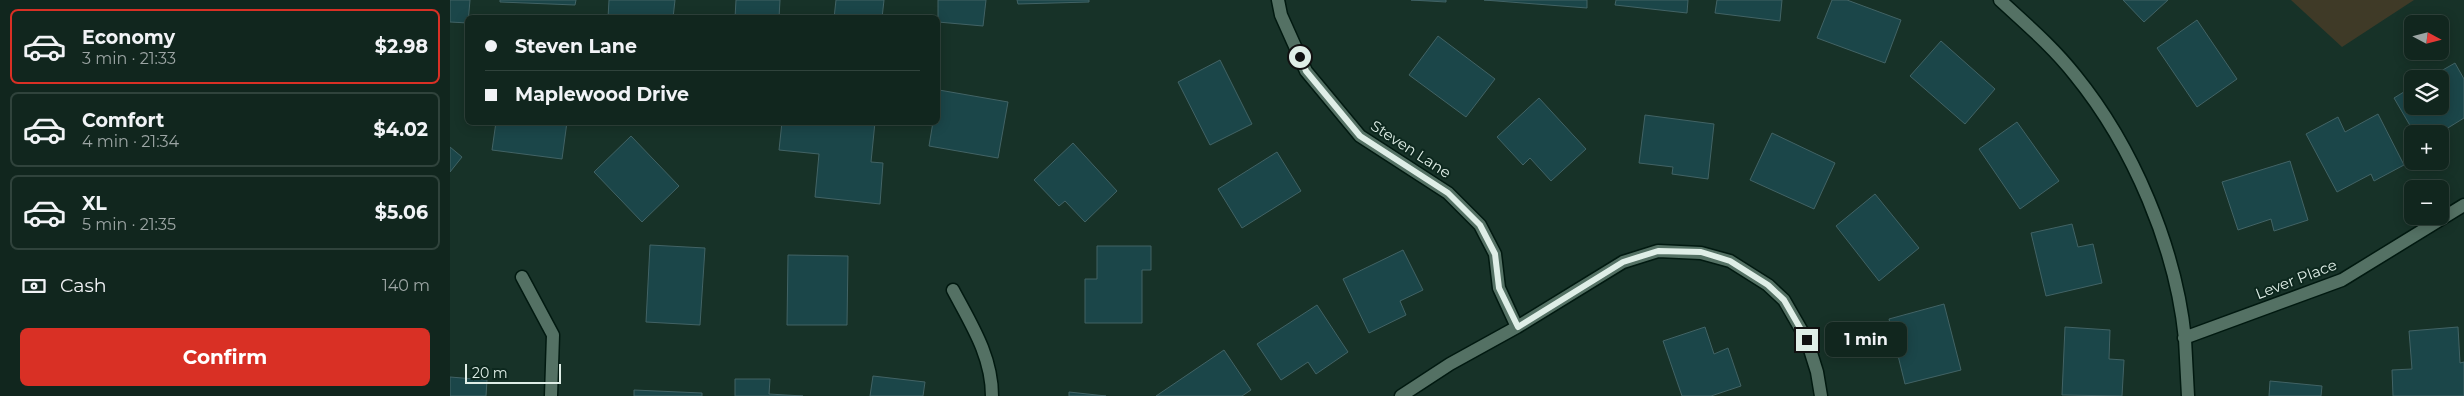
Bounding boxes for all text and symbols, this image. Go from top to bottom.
north arrow [2404,15,2449,60]
map controls [2404,15,2449,225]
icon: car [22,24,67,69]
text: Economy [82,26,175,49]
text: $2.98 [375,35,428,58]
text: Steven Lane [515,35,637,58]
route start [1289,46,1311,68]
text: 3 min · 21:33 [82,49,176,68]
button: layers [2404,70,2449,115]
text: Maplewood Drive [515,83,689,106]
icon: car [22,107,67,152]
text: Comfort [82,109,164,132]
street label: Steven Lane [1367,116,1455,182]
text: $4.02 [373,118,428,141]
button: + [2404,125,2449,170]
text: 4 min · 21:34 [82,132,179,151]
button: − [2404,180,2449,225]
icon: car [22,190,67,235]
text: XL [82,192,107,215]
text: $5.06 [375,201,428,224]
text: 5 min · 21:35 [82,215,176,234]
street label: Lever Place [2253,255,2339,303]
icon: cash [20,272,48,300]
text: Cash [60,274,107,297]
text: 140 m [382,276,430,295]
callout: 1 min [1824,322,1907,358]
button: Confirm [20,328,430,386]
route end [1796,329,1818,351]
text: 1 min [1844,330,1888,349]
scale bar [465,361,561,384]
text: 20 m [472,364,508,382]

